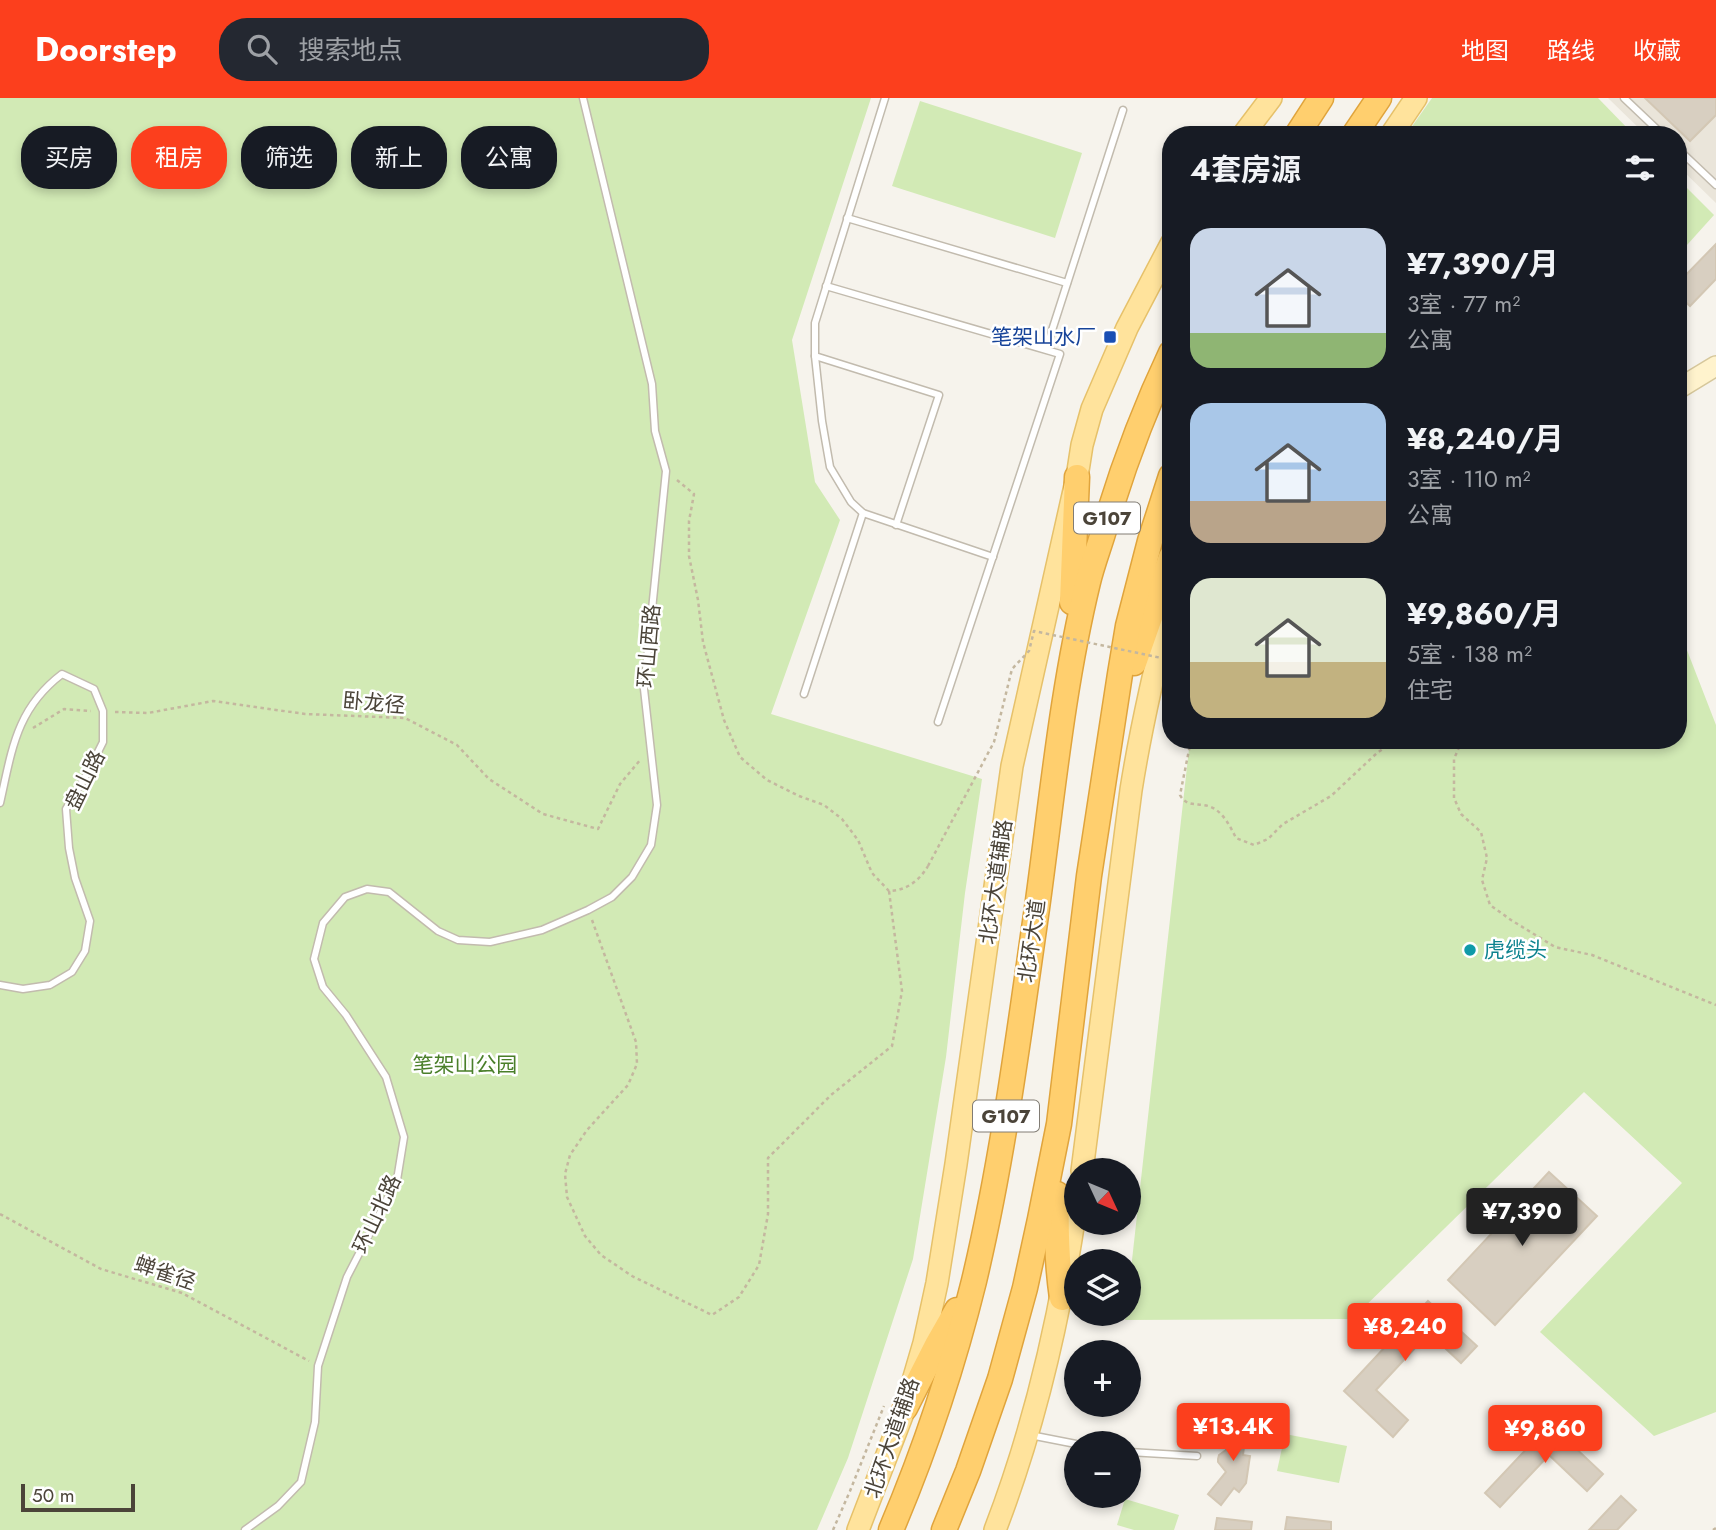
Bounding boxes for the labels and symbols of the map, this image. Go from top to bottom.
place label: 笔架山水厂 [991,322,1096,352]
marker: 笔架山水厂 [1102,329,1118,345]
road number: G107 [1074,502,1140,534]
street label: 环山西路 [630,603,668,689]
street label: 卧龙径 [341,685,407,721]
street label: 盘山路 [58,745,112,815]
street label: 北环大道辅路 [972,818,1020,946]
street label: 北环大道 [1011,897,1053,985]
place label: 虎缆头 [1484,935,1547,965]
marker: 虎缆头 [1462,942,1478,958]
park label: 笔架山公园 [413,1050,518,1080]
road number: G107 [973,1100,1039,1132]
north arrow [1064,1158,1141,1236]
street label: 环山北路 [346,1170,408,1258]
pin: ¥7,390 [1465,1188,1579,1248]
street label: 蝉雀径 [130,1249,200,1297]
pin: ¥8,240 [1348,1304,1462,1363]
street label: 北环大道辅路 [857,1374,927,1502]
pin: ¥13.4K [1176,1404,1290,1463]
pin: ¥9,860 [1488,1406,1602,1465]
scale bar [21,1481,135,1513]

